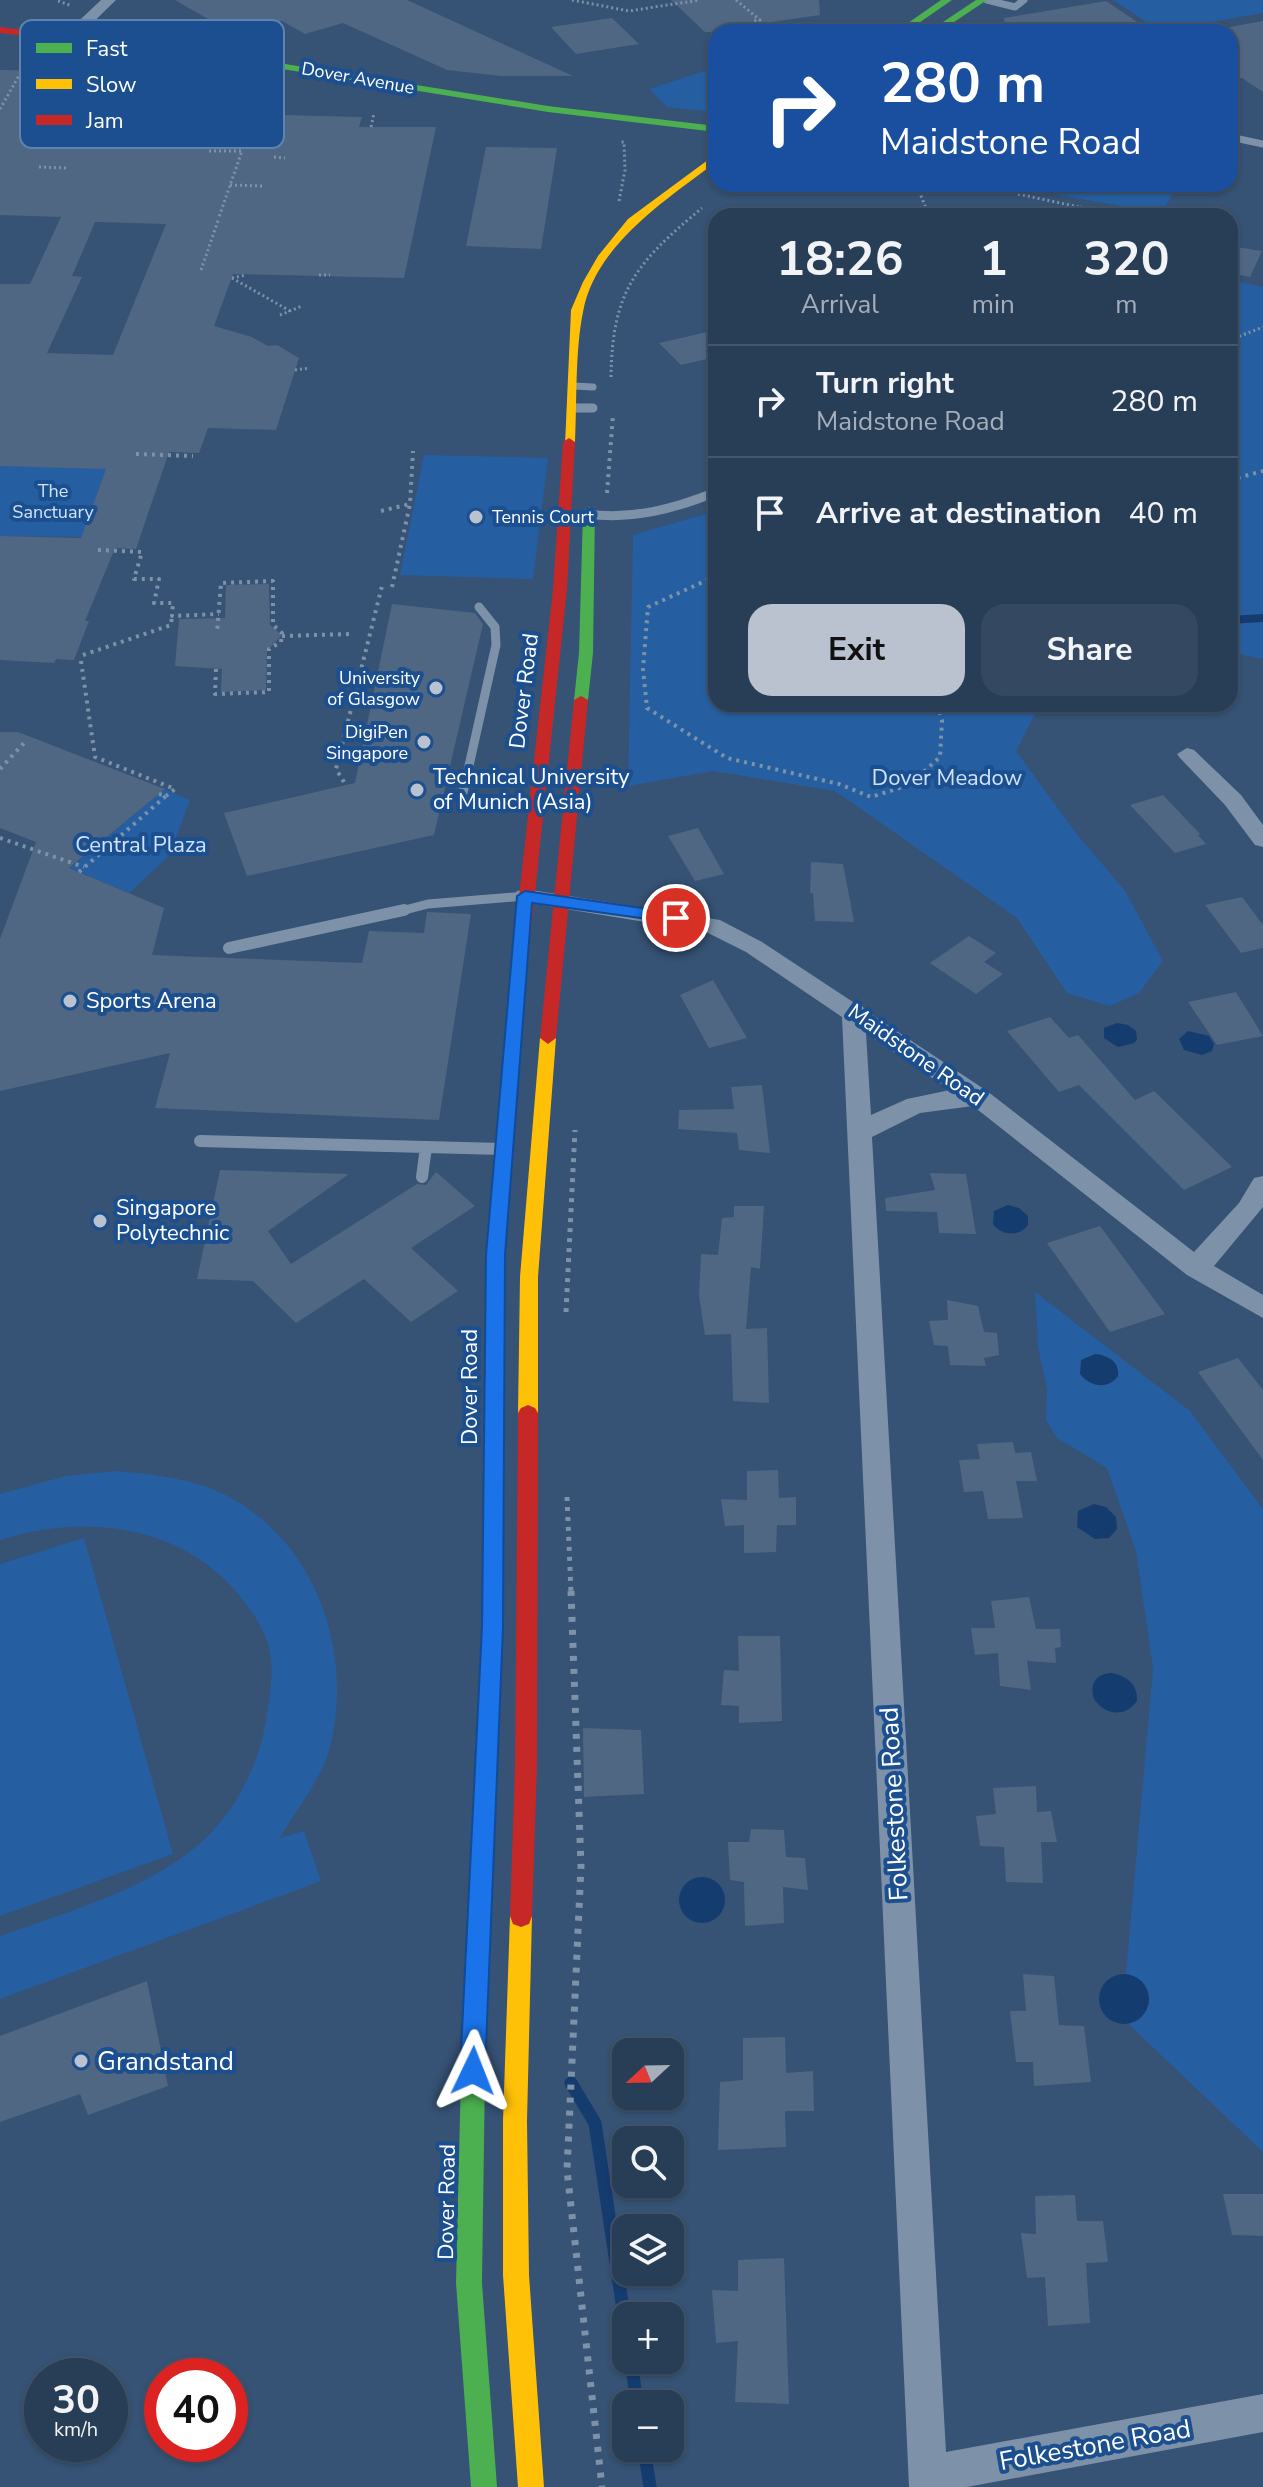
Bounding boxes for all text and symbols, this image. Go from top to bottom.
legend [20,20,284,148]
text: Fast [86,34,128,64]
text: 280 m [880,45,1045,122]
street label: Dover Avenue [300,56,416,100]
icon: right [748,56,852,160]
text: Slow [86,70,137,100]
text: Jam [85,106,124,136]
text: Maidstone Road [880,118,1141,167]
text: 18:26 [776,226,903,292]
text: 1 [979,226,1008,292]
text: 320 [1083,226,1170,292]
text: Arrival [801,287,879,322]
text: min [972,287,1015,322]
text: m [1115,287,1138,322]
text: Turn right [816,363,954,404]
icon: right [748,379,792,423]
text: 280 m [1111,381,1198,422]
text: Maidstone Road [816,404,1005,439]
park label: The Sanctuary [12,479,94,524]
icon: arrive [748,491,792,535]
text: Arrive at destination [816,493,1101,534]
text: 40 m [1129,493,1198,534]
place label: Tennis Court [492,505,594,529]
marker: Tennis Court [467,508,485,526]
button: Exit [748,604,965,696]
button: Share [981,604,1198,696]
street label: Dover Road [502,632,546,750]
place label: University of Glasgow [327,666,421,711]
marker: University of Glasgow [427,679,445,697]
place label: DigiPen Singapore [326,720,408,765]
marker: DigiPen Singapore [415,733,433,751]
place label: Technical University of Munich (Asia) [433,762,630,817]
park label: Dover Meadow [872,763,1022,793]
marker: Technical University of Munich (Asia) [408,781,426,799]
park label: Central Plaza [75,830,207,860]
pin [642,884,710,952]
icon: arrive [654,896,698,940]
place label: Sports Arena [86,986,217,1016]
marker: Sports Arena [61,992,79,1010]
street label: Maidstone Road [842,997,990,1113]
place label: Singapore Polytechnic [116,1193,229,1248]
marker: Singapore Polytechnic [91,1212,109,1230]
street label: Dover Road [455,1329,485,1445]
street label: Folkestone Road [871,1706,917,1902]
position arrow [431,2029,515,2113]
north arrow [612,2038,684,2110]
map controls [612,2038,684,2462]
place label: Grandstand [97,2044,234,2079]
marker: Grandstand [72,2052,90,2070]
button: search [612,2126,684,2198]
street label: Dover Road [431,2144,463,2260]
button: layers [612,2214,684,2286]
button: + [612,2302,684,2374]
speed limit sign: 40 [144,2358,248,2462]
text: 30 [52,2373,100,2427]
button: − [612,2390,684,2462]
street label: Folkestone Road [996,2411,1194,2479]
text: km/h [54,2416,98,2443]

